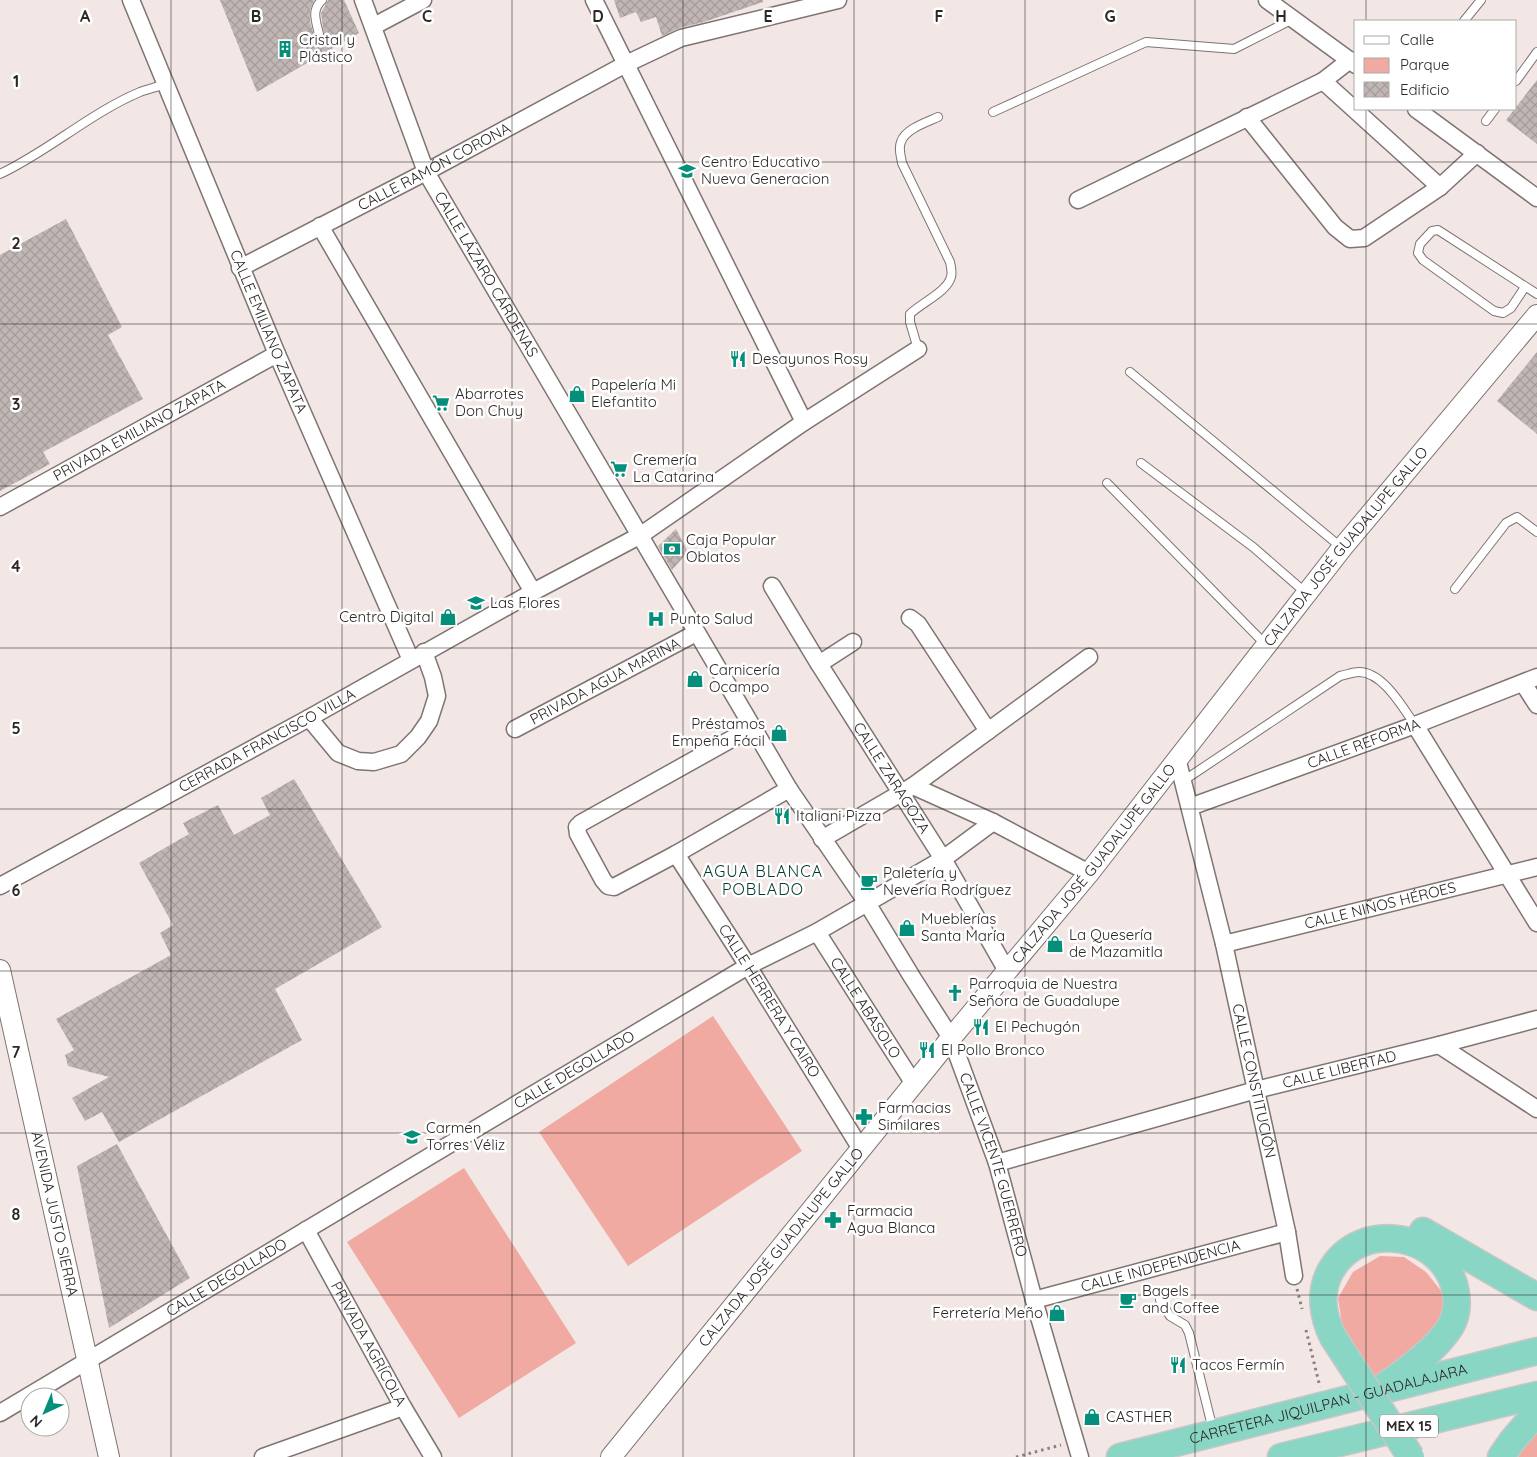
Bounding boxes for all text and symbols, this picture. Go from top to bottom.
text: A [80,6,91,26]
text: B [251,6,261,26]
text: C [422,6,432,26]
text: D [592,6,604,26]
text: E [763,6,773,26]
text: F [935,6,944,26]
text: G [1104,6,1116,26]
text: H [1275,6,1287,26]
legend [1354,20,1517,110]
place label: Cristal y Plástico [299,30,355,66]
text: Calle [1400,30,1434,49]
building icon: Cristal y Plástico [275,39,295,59]
text: Parque [1400,55,1450,74]
text: 1 [13,71,19,91]
text: Edificio [1400,80,1449,99]
street label: CALLE RAMÓN CORONA [354,118,514,215]
place label: Centro Educativo Nueva Generacion [701,152,829,188]
school or university icon: Centro Educativo Nueva Generacion [677,161,697,181]
street label: CALLE LÁZARO CÁRDENAS [431,188,543,360]
text: 2 [11,233,21,253]
street label: CALLE EMILIANO ZAPATA [226,247,312,416]
restaurant icon: Desayunos Rosy [728,349,748,369]
place label: Desayunos Rosy [752,349,868,368]
street label: PRIVADA EMILIANO ZAPATA [49,374,229,485]
place label: Papelería Mi Elefantito [591,375,676,411]
place label: Abarrotes Don Chuy [455,384,524,420]
shop icon: Papelería Mi Elefantito [567,384,587,404]
supermarket icon: Abarrotes Don Chuy [431,393,451,413]
text: 3 [12,394,20,414]
street label: CALZADA JOSÉ GUADALUPE GALLO [1259,443,1432,650]
place label: Cremería La Catarina [633,450,714,486]
supermarket icon: Cremería La Catarina [609,459,629,479]
place label: Caja Popular Oblatos [686,530,776,566]
bank icon: Caja Popular Oblatos [662,539,682,559]
text: 4 [11,556,21,576]
school or university icon: Las Flores [466,593,486,613]
place label: Las Flores [490,593,560,612]
place label: Centro Digital [339,607,434,626]
shop icon: Centro Digital [438,607,458,627]
hospital icon: Punto Salud [646,609,666,629]
place label: Punto Salud [670,609,753,628]
street label: PRIVADA AGUA MARINA [526,633,684,728]
place label: Carnicería Ocampo [709,660,780,696]
shop icon: Carnicería Ocampo [685,669,705,689]
street label: CERRADA FRANCISCO VILLA [175,684,359,796]
place label: Préstamos Empeña Fácil [672,714,765,750]
street label: CALLE REFORMA [1305,714,1423,772]
text: 5 [11,718,21,738]
street label: CALLE ZARAGOZA [849,718,934,837]
shop icon: Préstamos Empeña Fácil [769,723,789,743]
street label: CALZADA JOSÉ GUADALUPE GALLO [1007,760,1180,967]
restaurant icon: Italiani Pizza [772,806,792,826]
place label: Italiani Pizza [796,806,881,825]
district label: AGUA BLANCA POBLADO [703,861,823,899]
place label: Paletería y Nevería Rodríguez [883,863,1011,899]
cafe icon: Paletería y Nevería Rodríguez [859,872,879,892]
street label: CALLE NIÑOS HÉROES [1302,877,1458,933]
text: 6 [12,880,21,900]
place label: Mueblerías Santa María [921,909,1005,945]
shop icon: Mueblerías Santa María [897,918,917,938]
street label: CALLE HERRERA Y CAIRO [715,920,825,1081]
place label: La Quesería de Mazamitla [1069,925,1163,961]
shop icon: La Quesería de Mazamitla [1045,934,1065,954]
street label: CALLE ABASOLO [826,953,905,1062]
place label: Parroquia de Nuestra Señora de Guadalupe [969,974,1120,1010]
church icon: Parroquia de Nuestra Señora de Guadalupe [945,983,965,1003]
street label: CALLE CONSTITUCIÓN [1228,1002,1281,1160]
restaurant icon: El Pechugón [971,1017,991,1037]
place label: El Pechugón [995,1017,1080,1036]
street label: CALLE DEGOLLADO [510,1026,638,1113]
restaurant icon: El Pollo Bronco [917,1040,937,1060]
place label: El Pollo Bronco [941,1040,1045,1059]
text: 7 [12,1042,21,1062]
street label: CALLE LIBERTAD [1280,1046,1398,1092]
street label: CALLE VICENTE GUERRERO [956,1070,1032,1259]
place label: Farmacias Similares [878,1098,951,1134]
pharmacy icon: Farmacias Similares [854,1107,874,1127]
place label: Carmen Torres Véliz [426,1118,505,1154]
school or university icon: Carmen Torres Véliz [402,1127,422,1147]
street label: AVENIDA JUSTO SIERRA [27,1130,83,1298]
street label: CALZADA JOSÉ GUADALUPE GALLO [694,1144,867,1351]
place label: Farmacia Agua Blanca [847,1201,935,1237]
text: 8 [12,1204,21,1224]
pharmacy icon: Farmacia Agua Blanca [823,1210,843,1230]
street label: CALLE DEGOLLADO [163,1234,290,1321]
street label: CALLE INDEPENDENCIA [1079,1235,1242,1296]
street label: PRIVADA AGRÍCOLA [327,1278,411,1410]
place label: Bagels and Coffee [1142,1281,1220,1317]
cafe icon: Bagels and Coffee [1118,1290,1138,1310]
place label: Ferretería Meño [932,1303,1043,1322]
shop icon: Ferretería Meño [1047,1303,1067,1323]
restaurant icon: Tacos Fermín [1168,1355,1188,1375]
place label: Tacos Fermín [1192,1355,1285,1374]
street label: CARRETERA JIQUILPAN - GUADALAJARA [1187,1359,1469,1448]
north arrow [20,1387,70,1437]
shop icon: CASTHER [1082,1407,1102,1427]
place label: CASTHER [1106,1407,1172,1426]
text: N [26,1411,46,1431]
road number: MEX 15 [1380,1414,1438,1438]

